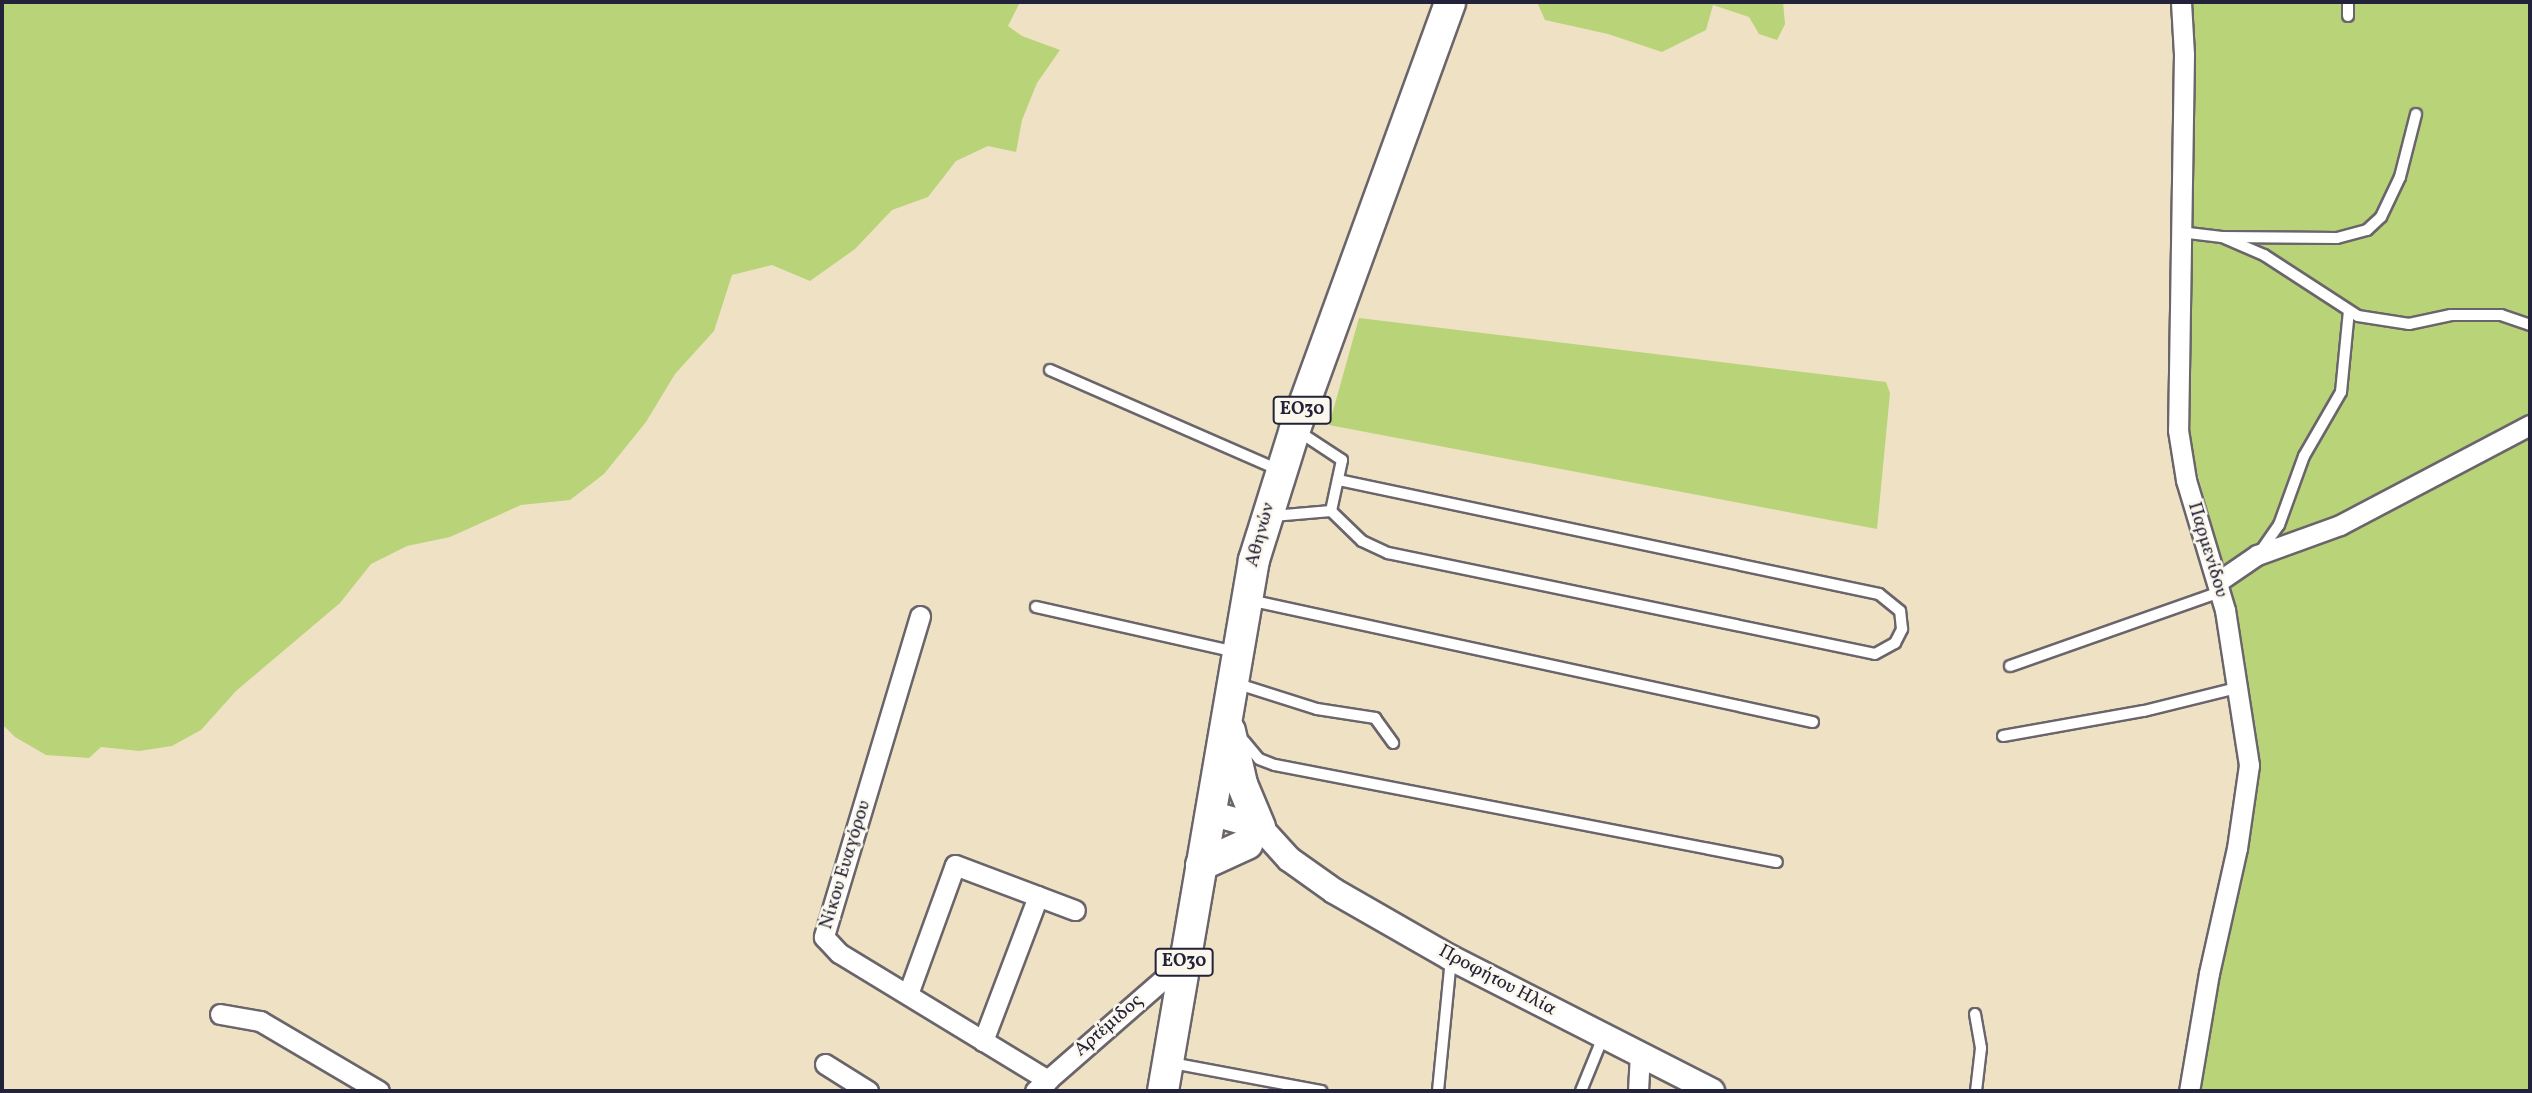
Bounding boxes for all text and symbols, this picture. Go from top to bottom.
road number: ΕΟ30 [1272,396,1332,424]
street label: Αθηνών [1241,500,1281,570]
street label: Παρμενίδου [2182,500,2232,600]
street label: Νίκου Ευαγόρου [816,798,876,932]
street label: Προφήτου Ηλία [1434,940,1560,1022]
road number: ΕΟ30 [1154,947,1214,976]
street label: Αρτέμιδος [1070,990,1148,1062]

